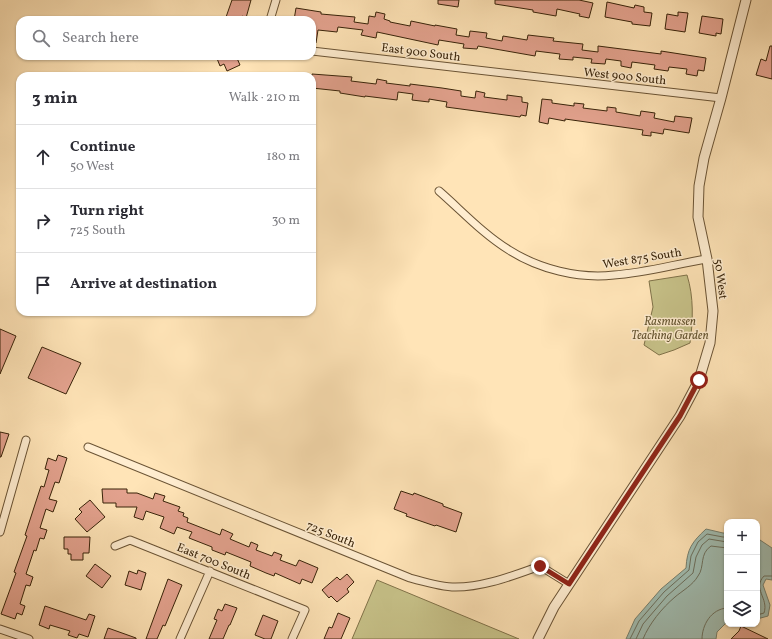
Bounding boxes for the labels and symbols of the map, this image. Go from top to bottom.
street label: East 900 South [380,40,461,66]
street label: West 900 South [583,65,667,89]
street label: West 875 South [602,245,683,273]
street label: 50 West [710,258,730,300]
park label: Rasmussen Teaching Garden [631,314,709,344]
route start [690,371,708,389]
street label: 725 South [304,518,357,552]
street label: East 700 South [174,540,253,584]
route end [531,557,549,575]

